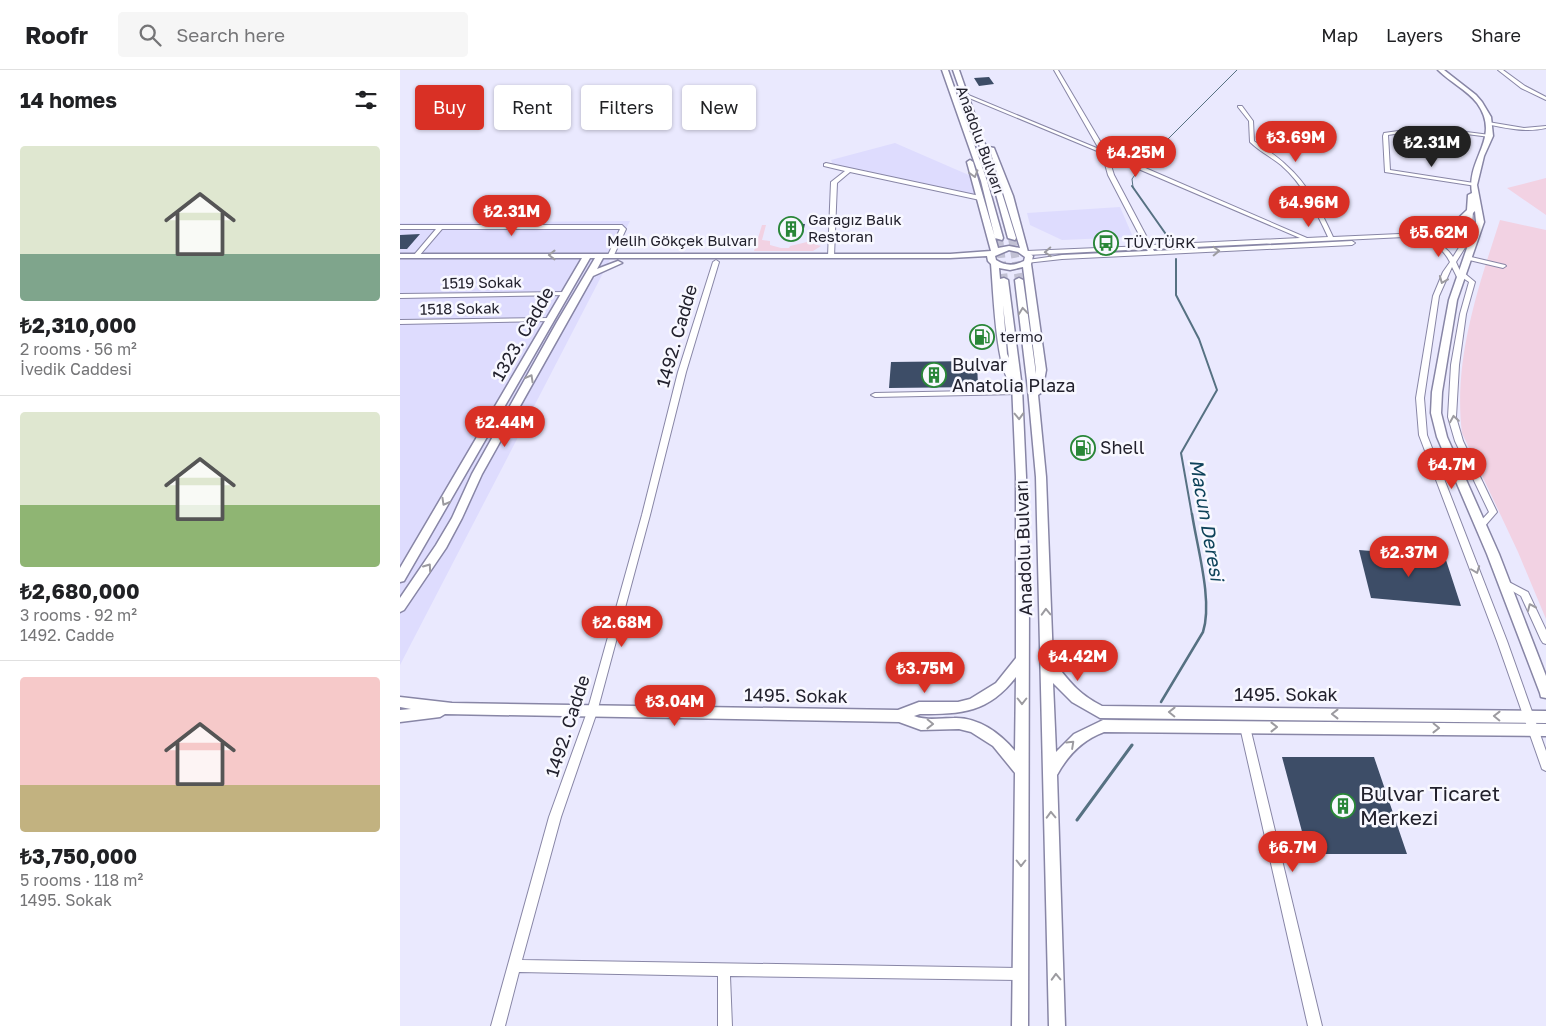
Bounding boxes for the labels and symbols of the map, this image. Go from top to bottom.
street label: Anadolu Bulvarı [953,83,1009,196]
pin: ₺3.69M [1255,121,1337,163]
pin: ₺2.31M [1391,126,1473,168]
pin: ₺4.25M [1095,136,1177,178]
one-way arrow [968,169,978,177]
pin: ₺4.96M [1268,186,1350,228]
pin: ₺2.31M [471,194,553,237]
place label: Garagız Balık Restoran [808,210,902,245]
building icon: Garagız Balık Restoran [778,216,804,242]
pin: ₺5.62M [1398,216,1480,258]
bus stop icon: TÜVTÜRK [1093,230,1119,256]
street label: Melih Gökçek Bulvarı [607,231,757,249]
place label: TÜVTÜRK [1124,233,1196,251]
one-way arrow [1213,245,1221,256]
one-way arrow [1044,246,1052,257]
one-way arrow [548,250,556,260]
street label: 1519 Sokak [442,272,523,292]
one-way arrow [1439,275,1449,284]
street label: 1323. Cadde [486,282,558,385]
street label: 1492. Cadde [651,282,701,390]
street label: 1518 Sokak [420,298,501,318]
one-way arrow [1018,307,1029,315]
fuel station icon: termo [969,324,995,350]
place label: termo [1000,327,1043,345]
place label: Bulvar Anatolia Plaza [952,353,1075,396]
building icon: Bulvar Anatolia Plaza [921,362,947,388]
one-way arrow [524,374,534,383]
pin: ₺2.44M [464,406,546,448]
one-way arrow [1013,412,1024,420]
one-way arrow [1450,415,1460,424]
fuel station icon: Shell [1070,435,1096,461]
place label: Shell [1100,436,1145,458]
pin: ₺4.7M [1417,448,1487,490]
water label: Macun Deresi [1185,457,1230,584]
street label: Anadolu Bulvarı [1010,480,1036,616]
one-way arrow [441,496,451,505]
pin: ₺2.37M [1368,536,1450,578]
one-way arrow [422,563,431,573]
one-way arrow [1470,565,1480,574]
one-way arrow [1527,603,1537,612]
pin: ₺2.68M [581,606,663,648]
one-way arrow [1040,608,1051,616]
pin: ₺4.42M [1037,640,1119,682]
pin: ₺3.75M [884,652,966,694]
street label: 1492. Cadde [540,672,594,779]
street label: 1495. Sokak [744,683,848,707]
street label: 1495. Sokak [1234,683,1338,705]
pin: ₺3.04M [634,684,716,727]
one-way arrow [1017,697,1027,705]
one-way arrow [1168,707,1176,718]
one-way arrow [1331,709,1338,719]
one-way arrow [1493,711,1501,721]
one-way arrow [926,719,934,729]
one-way arrow [1270,722,1278,732]
one-way arrow [1433,723,1441,733]
one-way arrow [1066,741,1075,750]
place label: Bulvar Ticaret Merkezi [1360,780,1500,830]
building icon: Bulvar Ticaret Merkezi [1330,793,1356,819]
one-way arrow [1046,811,1057,819]
pin: ₺6.7M [1258,830,1328,873]
one-way arrow [1016,860,1026,867]
one-way arrow [1051,973,1061,981]

